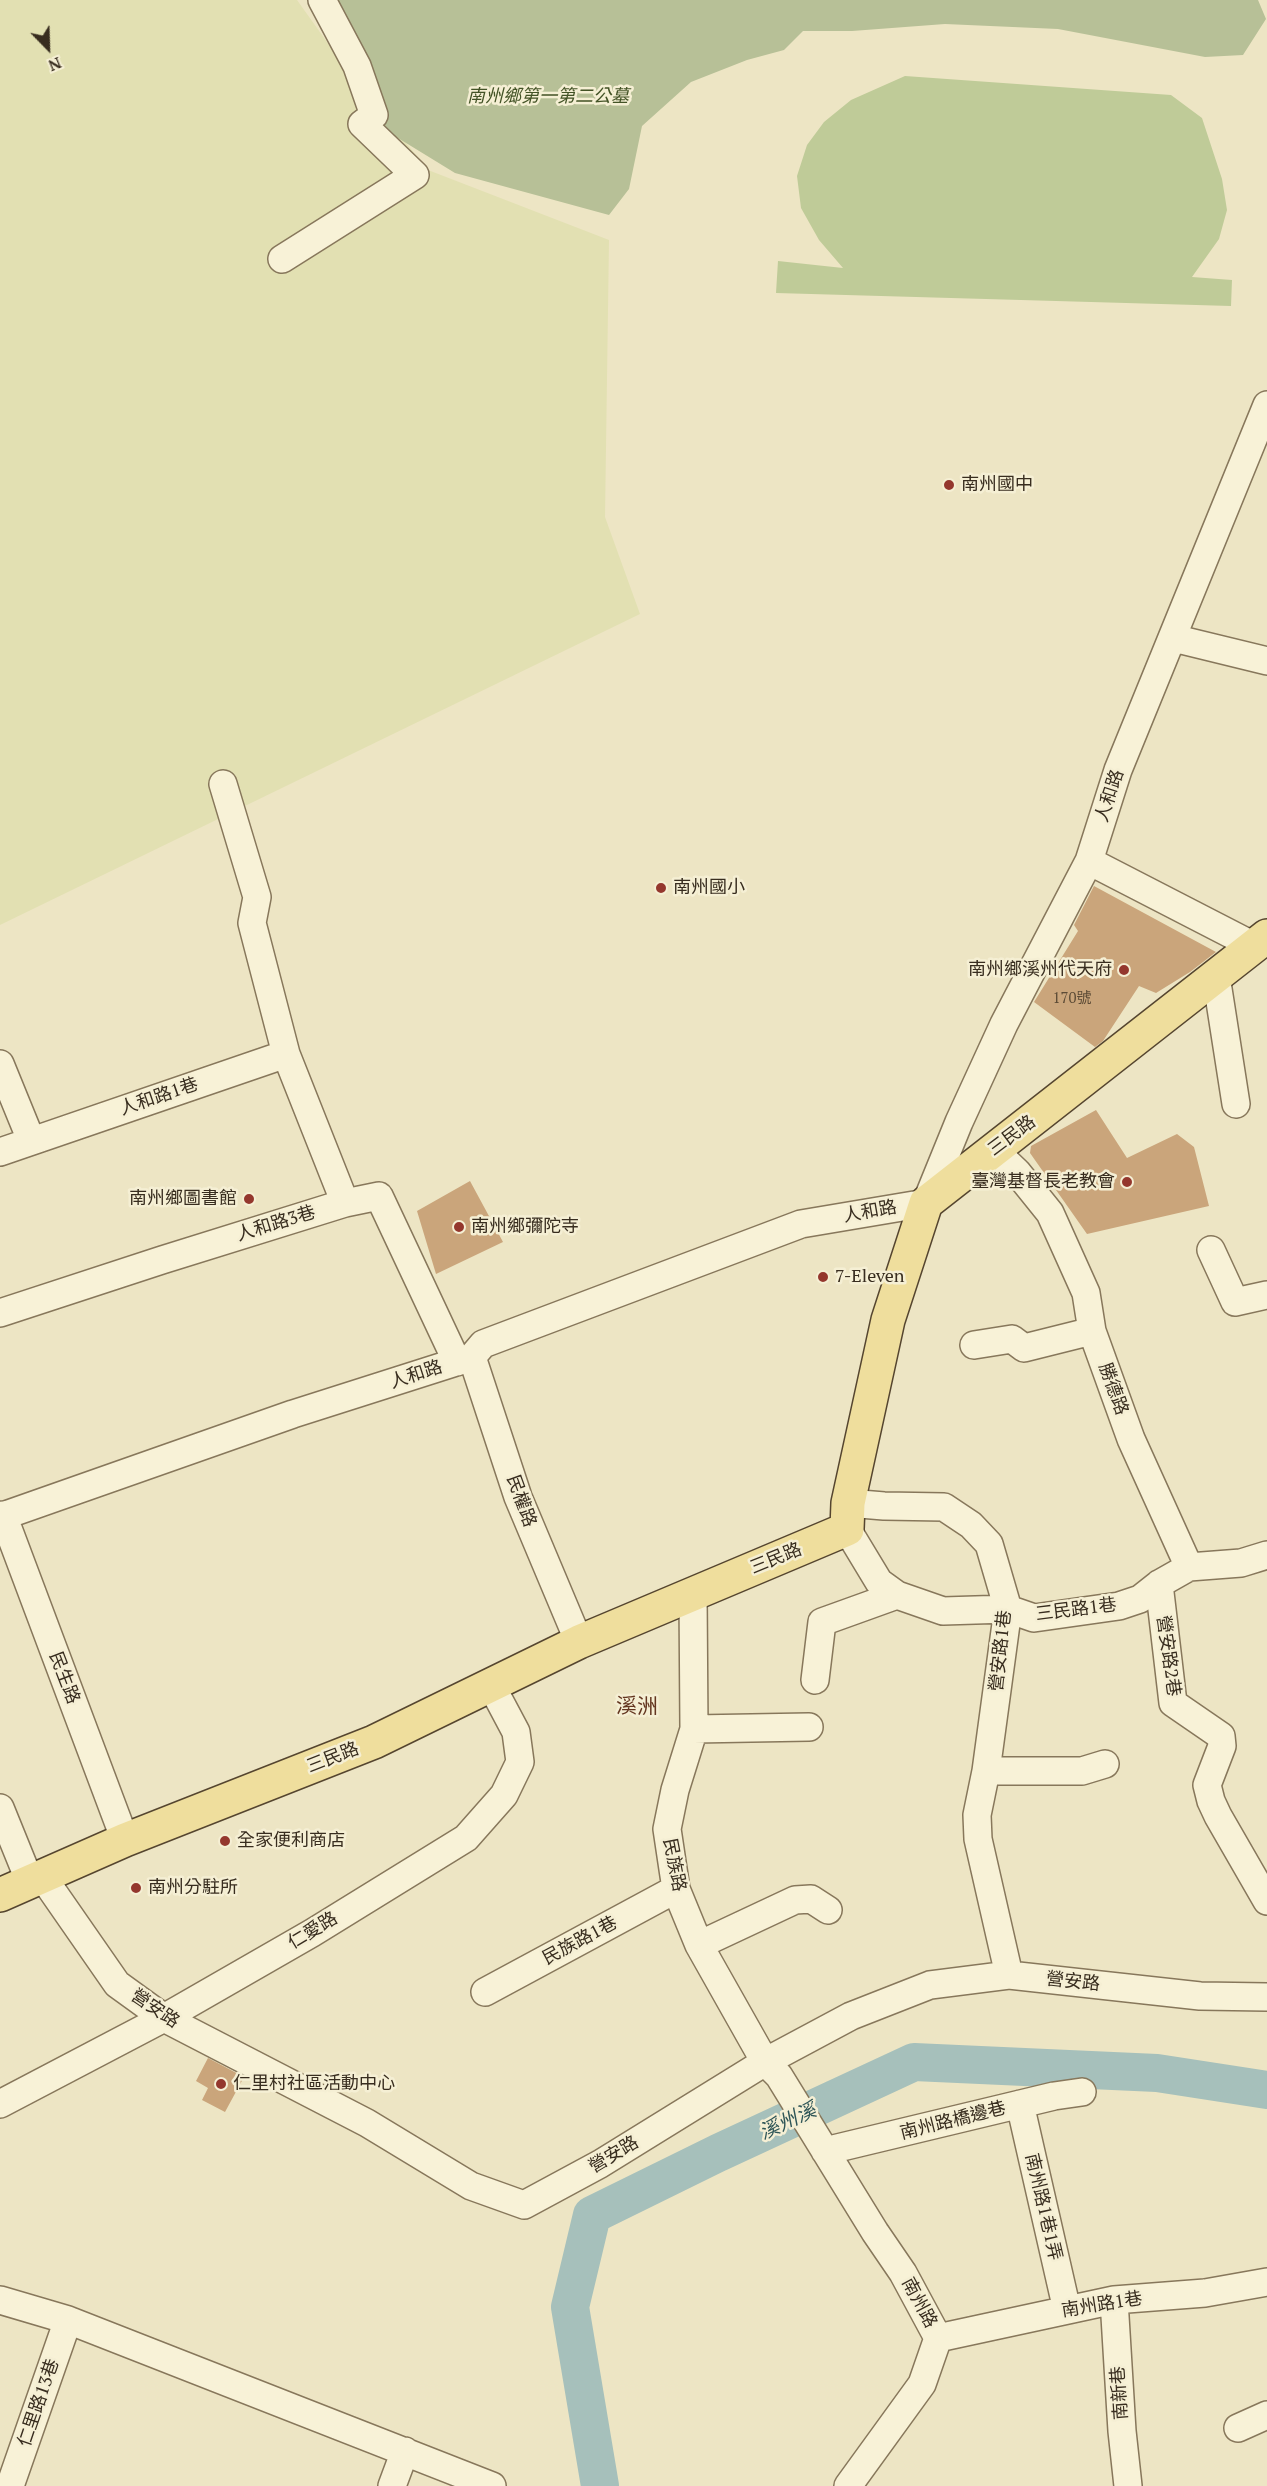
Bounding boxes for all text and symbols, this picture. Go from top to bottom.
north arrow [18,18,78,78]
text: N [45,52,65,77]
park label: 南州鄉第一第二公墓 [467,86,629,108]
place label: 南州國中 [961,474,1033,496]
marker: 南州國中 [942,478,956,492]
street label: 人和路 [1091,767,1129,825]
place label: 南州國小 [673,877,745,899]
marker: 南州國小 [654,881,668,895]
place label: 南州鄉溪州代天府 [968,959,1112,981]
marker: 南州鄉溪州代天府 [1117,963,1131,977]
house number: 170號 [1053,990,1091,1008]
street label: 人和路1巷 [117,1074,201,1120]
street label: 三民路 [984,1111,1040,1161]
place label: 臺灣基督長老教會 [971,1171,1115,1193]
marker: 臺灣基督長老教會 [1120,1175,1134,1189]
place label: 南州鄉圖書館 [129,1188,237,1210]
marker: 南州鄉圖書館 [242,1192,256,1206]
street label: 人和路 [842,1197,898,1227]
street label: 人和路3巷 [234,1202,318,1246]
place label: 南州鄉彌陀寺 [471,1216,579,1238]
marker: 南州鄉彌陀寺 [452,1220,466,1234]
place label: 7-Eleven [835,1266,904,1288]
marker: 7-Eleven [816,1270,830,1284]
street label: 人和路 [387,1356,445,1394]
street label: 勝德路 [1094,1360,1132,1418]
street label: 民權路 [502,1472,540,1530]
street label: 三民路 [747,1539,805,1579]
street label: 三民路1巷 [1034,1594,1118,1626]
street label: 營安路1巷 [986,1609,1016,1693]
street label: 營安路2巷 [1152,1614,1184,1698]
street label: 民生路 [44,1649,84,1707]
district label: 溪洲 [616,1694,658,1720]
street label: 三民路 [304,1738,362,1778]
place label: 全家便利商店 [237,1830,345,1852]
marker: 全家便利商店 [218,1834,232,1848]
street label: 民族路 [658,1836,690,1894]
place label: 南州分駐所 [148,1877,238,1899]
marker: 南州分駐所 [129,1881,143,1895]
street label: 仁愛路 [284,1908,342,1954]
street label: 民族路1巷 [539,1912,621,1970]
street label: 營安路 [1045,1968,1101,1996]
street label: 營安路 [127,1985,183,2033]
place label: 仁里村社區活動中心 [233,2073,395,2095]
marker: 仁里村社區活動中心 [214,2077,228,2091]
street label: 南州路橋邊巷 [898,2097,1008,2145]
water label: 溪州溪 [756,2098,820,2146]
street label: 營安路 [585,2132,643,2178]
street label: 南州路1巷1弄 [1020,2151,1066,2263]
street label: 南州路 [897,2274,941,2332]
street label: 南州路1巷 [1060,2288,1144,2322]
street label: 仁里路13巷 [14,2356,64,2450]
street label: 南新巷 [1107,2365,1133,2421]

